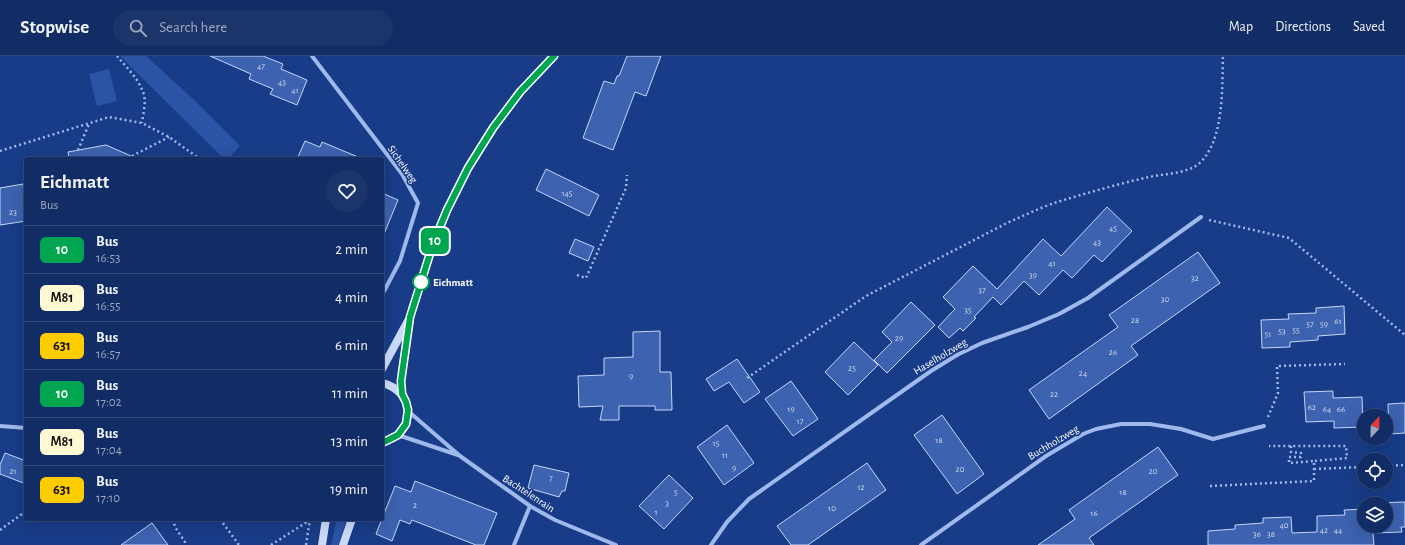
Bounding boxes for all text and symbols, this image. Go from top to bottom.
search box [113,10,393,46]
icon: search [127,17,149,39]
text: Stopwise [20,18,89,37]
text: Search here [159,20,227,35]
text: Map [1229,20,1253,34]
text: Directions [1275,20,1331,34]
text: Saved [1353,20,1385,34]
house number: 47 [257,62,265,71]
house number: 43 [278,78,286,87]
house number: 41 [291,86,299,95]
street label: Sichelweg [386,143,420,186]
button: heart [326,170,368,212]
text: Eichmatt [40,173,109,192]
house number: 145 [561,189,573,198]
text: Bus [40,199,58,212]
house number: 23 [9,208,17,217]
house number: 45 [1109,224,1117,233]
line badge: 10 [417,228,453,254]
text: Bus [96,234,118,249]
text: 10 [429,234,441,248]
house number: 43 [1093,238,1101,247]
text: 2 min [335,242,368,257]
text: 10 [56,243,68,257]
text: 16:53 [96,252,120,265]
house number: 41 [1048,259,1056,268]
house number: 39 [1029,271,1037,280]
marker: Eichmatt [412,273,430,291]
house number: 32 [1191,274,1199,283]
place label: Eichmatt [433,277,473,288]
text: Bus [96,282,118,297]
house number: 37 [978,286,986,295]
text: 4 min [335,290,368,305]
text: M81 [50,291,74,305]
house number: 30 [1161,295,1169,304]
text: 16:55 [96,300,120,313]
house number: 35 [964,306,972,315]
house number: 28 [1131,316,1139,325]
house number: 61 [1334,317,1342,326]
house number: 57 [1306,320,1314,329]
house number: 59 [1320,320,1328,329]
house number: 55 [1292,326,1300,335]
house number: 53 [1278,327,1286,336]
text: Bus [96,330,118,345]
house number: 51 [1265,330,1271,339]
house number: 29 [895,334,903,343]
street label: Haselholzweg [912,336,969,377]
text: 6 min [335,338,368,353]
text: 631 [53,339,71,353]
text: 16:57 [96,348,120,361]
house number: 26 [1109,348,1117,357]
house number: 25 [848,364,856,373]
house number: 24 [1079,369,1088,378]
house number: 9 [629,372,633,381]
text: Bus [96,378,118,393]
text: 11 min [332,386,368,401]
text: 10 [56,387,68,401]
house number: 22 [1050,390,1058,399]
text: 17:02 [96,396,122,409]
house number: 62 [1308,403,1316,412]
house number: 19 [787,405,795,414]
house number: 64 [1323,405,1332,414]
house number: 66 [1337,405,1345,414]
north arrow [1357,409,1393,445]
map controls [1357,409,1393,533]
house number: 17 [797,417,804,426]
street label: Buchholzweg [1026,423,1081,462]
text: Bus [96,426,118,441]
text: 13 min [331,434,368,449]
text: M81 [50,435,74,449]
house number: 18 [935,436,943,445]
house number: 15 [713,439,720,448]
text: 17:04 [96,444,122,457]
house number: 11 [722,451,728,460]
button: locate [1357,453,1393,489]
house number: 9 [732,464,736,473]
house number: 20 [956,465,965,474]
house number: 21 [9,467,17,476]
house number: 20 [1149,467,1158,476]
street label: Bachtelenrain [501,473,557,514]
text: Bus [96,474,118,489]
house number: 7 [549,474,553,483]
text: 19 min [330,482,368,497]
text: 631 [53,483,71,497]
house number: 12 [857,483,865,492]
house number: 5 [674,488,678,497]
house number: 18 [1119,488,1127,497]
text: 17:10 [96,492,120,505]
button: layers [1357,497,1393,533]
house number: 3 [665,499,669,508]
house number: 2 [413,501,417,510]
house number: 10 [828,504,836,513]
house number: 1 [654,508,658,517]
house number: 16 [1090,509,1098,518]
house number: 40 [1279,521,1289,530]
house number: 42 [1320,526,1328,535]
house number: 44 [1334,526,1343,535]
house number: 36 [1253,530,1261,539]
house number: 38 [1267,530,1275,539]

